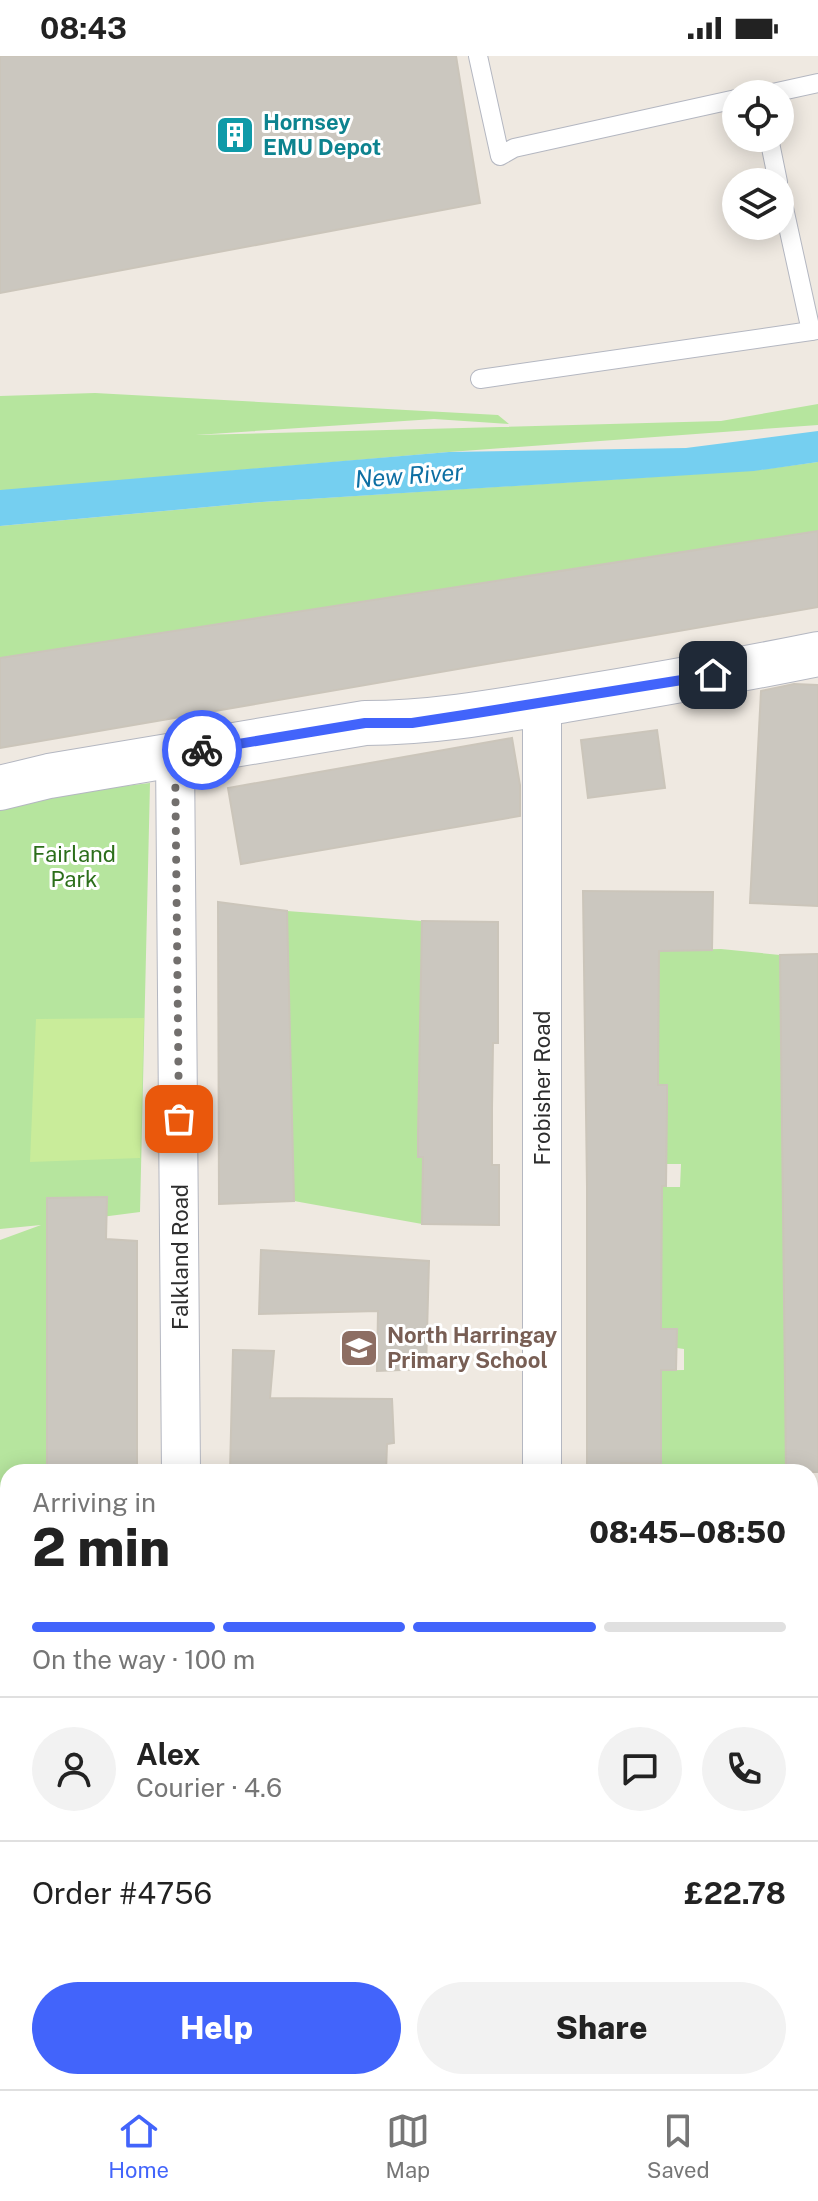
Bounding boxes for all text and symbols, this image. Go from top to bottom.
text: 08:43 [40,10,127,46]
map controls [722,80,794,240]
button: locate [722,80,794,152]
place label: Hornsey EMU Depot [263,109,381,160]
building icon: Hornsey EMU Depot [214,114,256,156]
button: layers [722,168,794,240]
water label: New River [354,457,465,493]
pin [679,641,747,709]
icon: home [691,653,735,697]
courier [162,710,242,790]
icon: bike [180,728,224,772]
park label: Fairland Park [32,841,116,892]
street label: Frobisher Road [529,1011,555,1165]
pin [145,1085,213,1153]
icon: bag [157,1097,201,1141]
street label: Falkland Road [167,1184,193,1330]
place label: North Harringay Primary School [387,1322,558,1373]
school or university icon: North Harringay Primary School [338,1327,380,1369]
text: Arriving in [32,1487,156,1518]
text: 08:45–08:50 [589,1514,786,1550]
text: 2 min [32,1517,170,1578]
text: On the way · 100 m [32,1644,255,1675]
button: person [32,1727,116,1811]
button: chat [598,1727,682,1811]
button: phone [702,1727,786,1811]
text: Alex [136,1736,200,1772]
text: Courier · 4.6 [136,1772,282,1803]
text: Order #4756 [32,1875,212,1911]
text: £22.78 [684,1875,786,1911]
button: Help [32,1982,401,2074]
button: Share [417,1982,786,2074]
tab: Home [108,2109,169,2183]
tab: Map [386,2109,430,2183]
tab: Saved [647,2109,710,2183]

